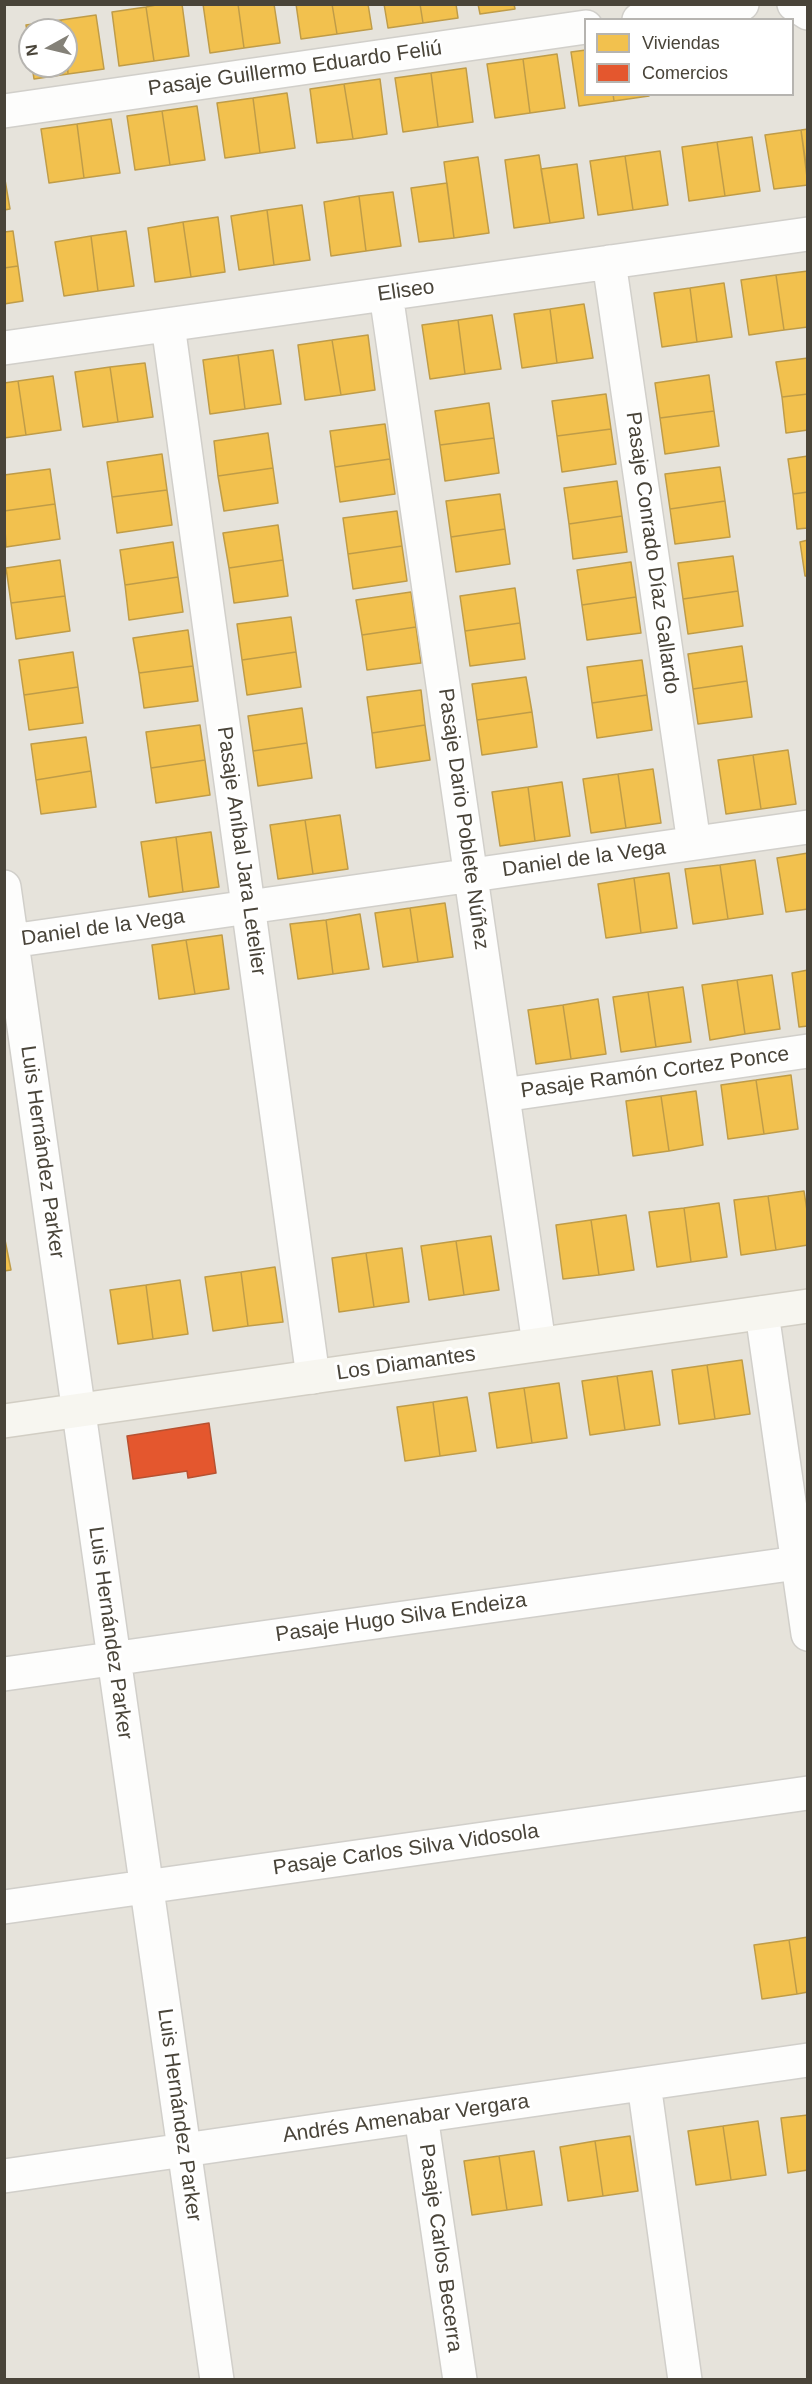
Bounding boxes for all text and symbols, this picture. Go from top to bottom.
north arrow [18,18,78,78]
legend [584,18,794,96]
text: Viviendas [642,33,720,53]
street label: Pasaje Guillermo Eduardo Feliú [146,36,444,102]
text: N [22,43,41,57]
text: Comercios [642,63,728,83]
street label: Eliseo [376,275,436,307]
street label: Pasaje Conrado Díaz Gallardo [620,410,684,696]
street label: Pasaje Dario Poblete Núñez [432,687,494,951]
street label: Pasaje Aníbal Jara Letelier [211,725,271,977]
street label: Daniel de la Vega [501,835,667,883]
street label: Daniel de la Vega [20,904,186,952]
street label: Pasaje Ramón Cortez Ponce [519,1042,791,1104]
street label: Luis Hernández Parker [15,1044,69,1260]
street label: Los Diamantes [335,1342,477,1386]
street label: Luis Hernández Parker [83,1525,137,1741]
street label: Pasaje Hugo Silva Endeiza [274,1588,528,1648]
street label: Pasaje Carlos Silva Vidosola [272,1819,540,1881]
street label: Luis Hernández Parker [152,2007,206,2223]
street label: Andrés Amenabar Vergara [281,2089,531,2149]
street label: Pasaje Carlos Becerra [413,2142,467,2354]

